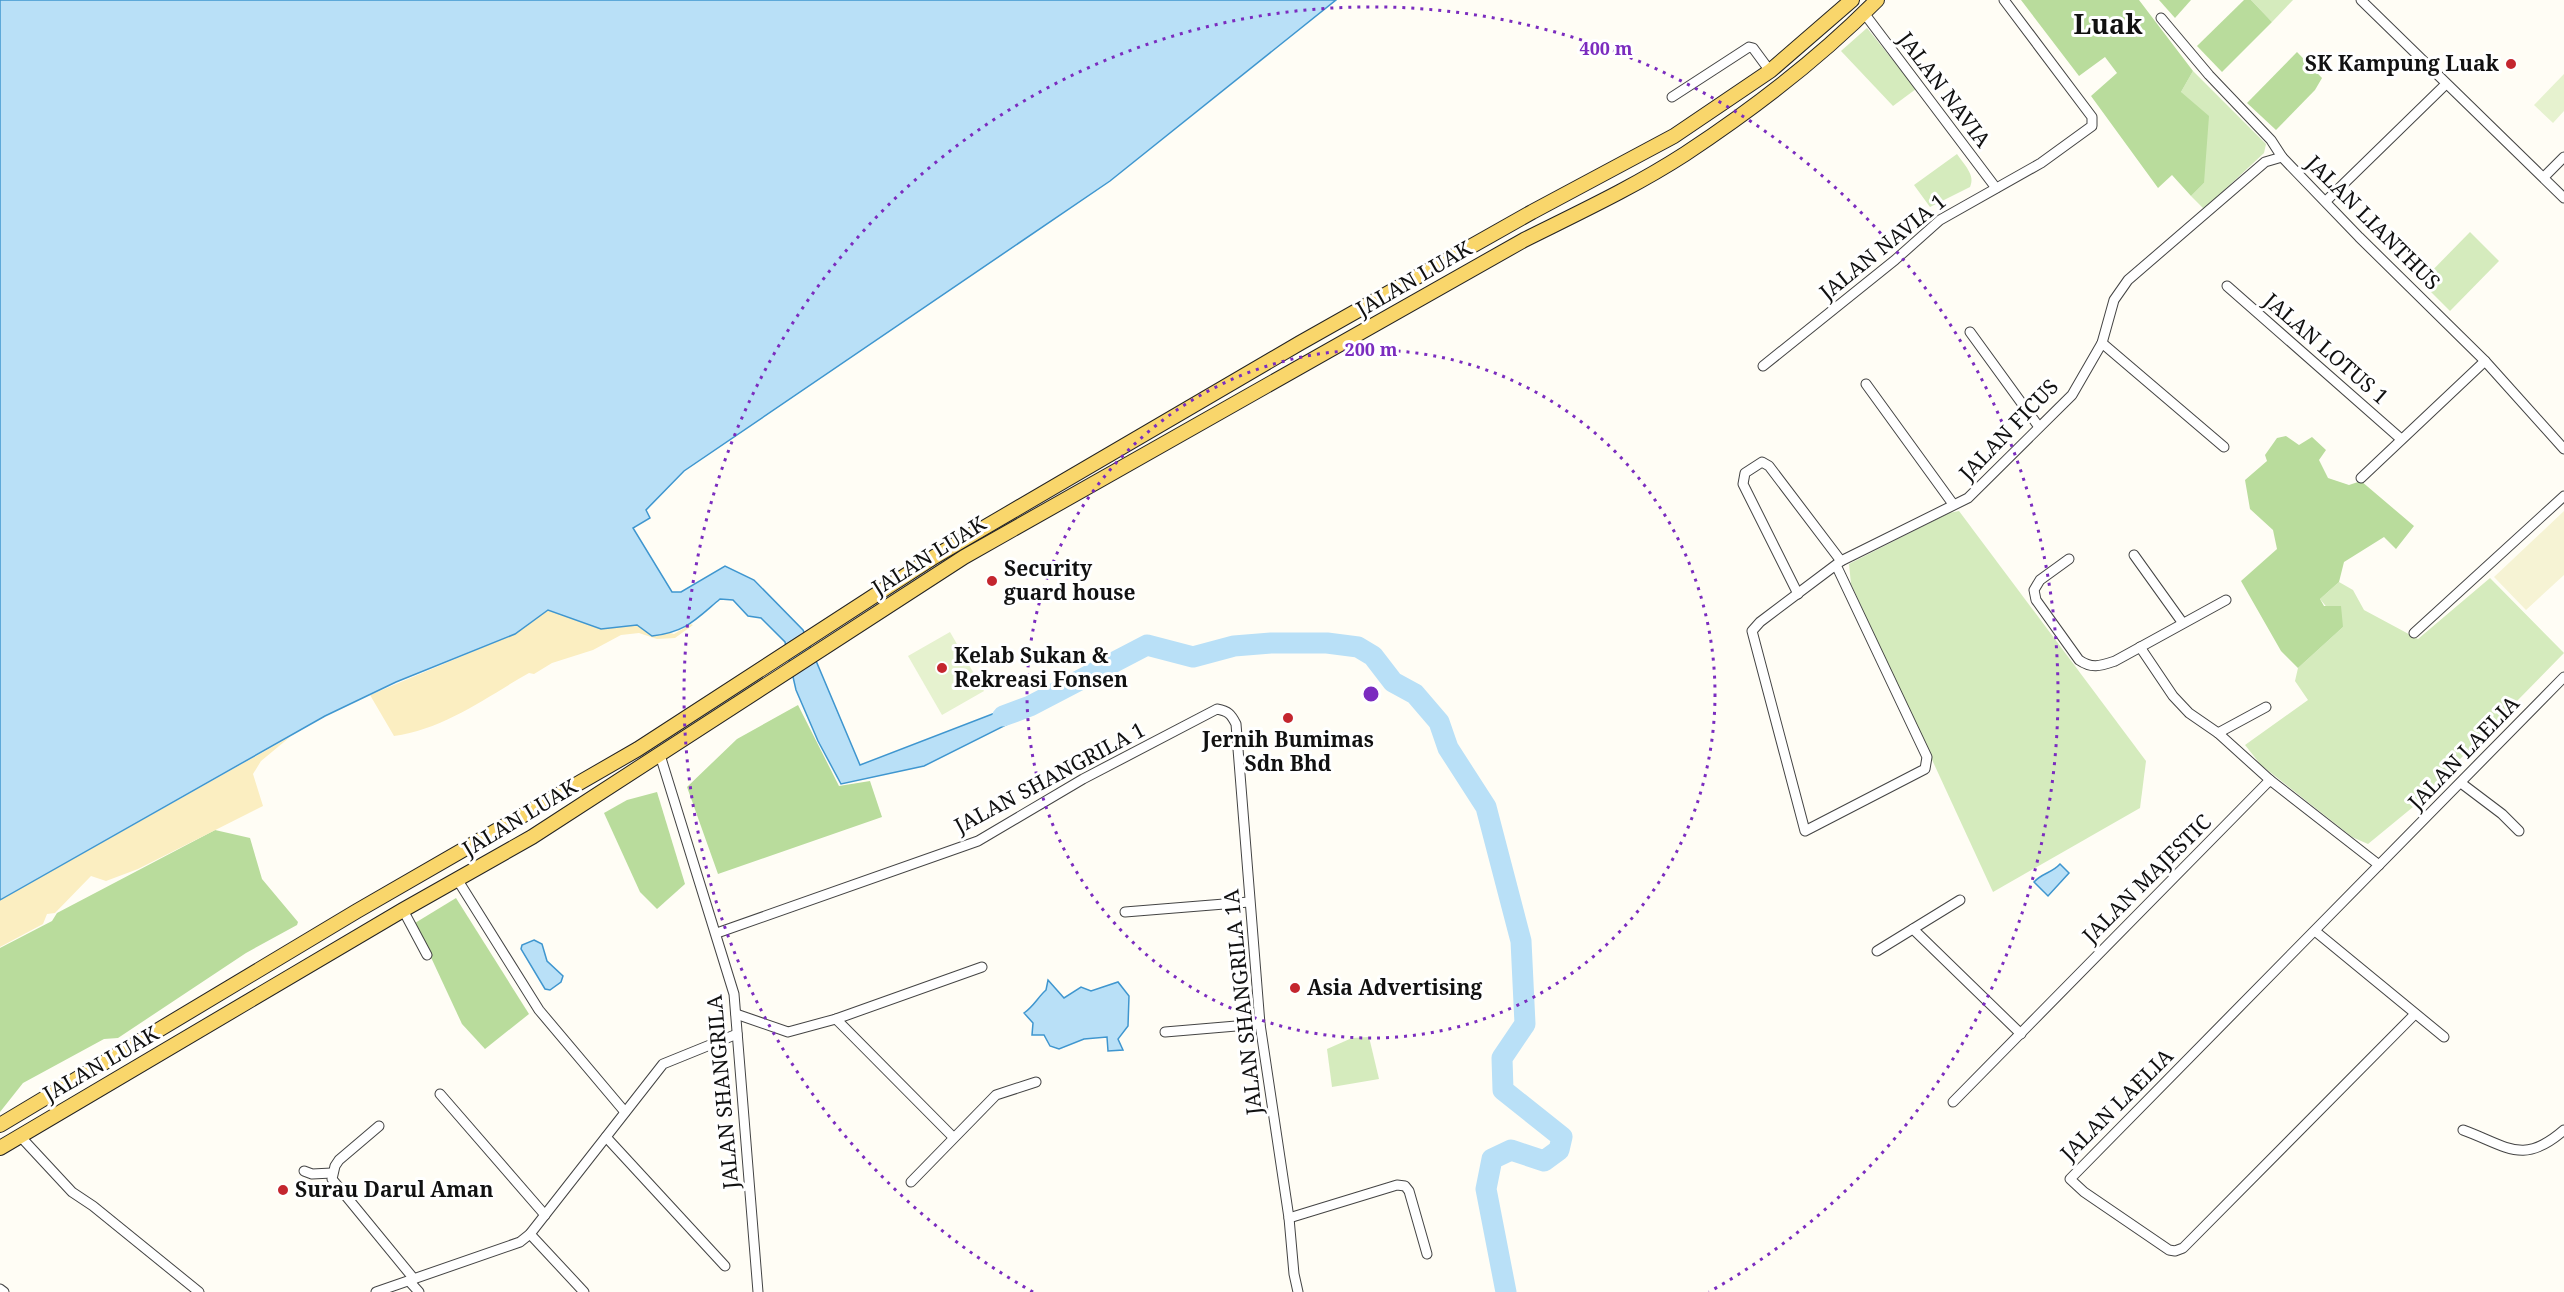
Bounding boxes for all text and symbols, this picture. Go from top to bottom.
district label: Luak [2073,5,2143,42]
street label: JALAN NAVIA [1892,25,1997,153]
text: 400 m [1580,36,1633,60]
place label: SK Kampung Luak [2305,49,2500,77]
marker: SK Kampung Luak [2504,57,2518,71]
street label: JALAN LIANTHUS [2300,148,2447,296]
street label: JALAN NAVIA 1 [1813,187,1951,306]
street label: JALAN LUAK [1350,234,1477,323]
street label: JALAN LOTUS 1 [2258,286,2395,410]
text: 200 m [1345,337,1398,361]
street label: JALAN FICUS [1952,372,2064,487]
street label: JALAN LUAK [866,509,991,602]
place label: Security guard house [1004,554,1135,606]
marker: Security guard house [985,574,999,588]
place label: Kelab Sukan & Rekreasi Fonsen [954,641,1128,693]
marker: Kelab Sukan & Rekreasi Fonsen [935,661,949,675]
centre of rings [1361,684,1381,704]
street label: JALAN LAELIA [2401,689,2525,816]
marker: Jernih Bumimas Sdn Bhd [1281,711,1295,725]
street label: JALAN SHANGRILA 1 [948,715,1150,840]
place label: Jernih Bumimas Sdn Bhd [1201,725,1374,777]
street label: JALAN LUAK [456,772,582,863]
street label: JALAN MAJESTIC [2075,808,2217,949]
street label: JALAN SHANGRILA 1A [1216,888,1268,1117]
place label: Asia Advertising [1307,973,1483,1001]
marker: Asia Advertising [1288,981,1302,995]
street label: JALAN SHANGRILA [700,994,745,1191]
street label: JALAN LUAK [37,1019,164,1108]
street label: JALAN LAELIA [2053,1042,2179,1167]
place label: Surau Darul Aman [295,1175,493,1203]
marker: Surau Darul Aman [276,1183,290,1197]

